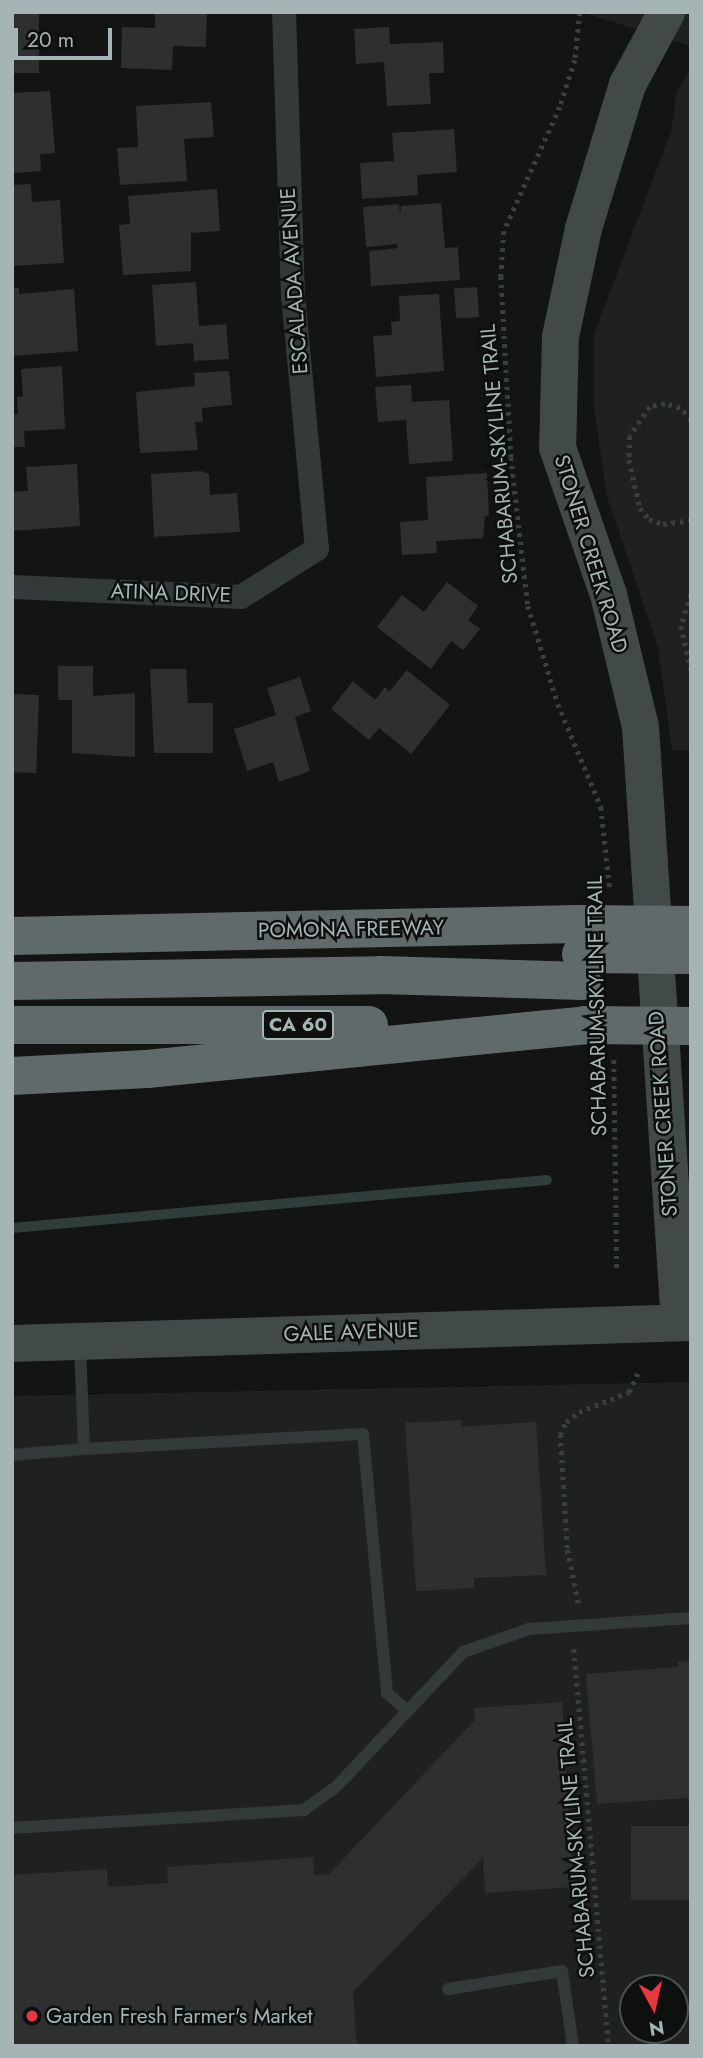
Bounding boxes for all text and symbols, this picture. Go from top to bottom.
scale bar [18,14,116,58]
text: 20 m [27,25,74,55]
street label: ESCALADA AVENUE [275,187,313,375]
street label: SCHABARUM-SKYLINE TRAIL [475,323,523,585]
street label: STONER CREEK ROAD [549,452,633,656]
street label: ATINA DRIVE [110,578,232,608]
street label: SCHABARUM-SKYLINE TRAIL [582,875,612,1137]
street label: POMONA FREEWAY [258,915,444,943]
road number: CA 60 [261,1009,335,1040]
street label: STONER CREEK ROAD [643,1010,683,1218]
street label: GALE AVENUE [283,1317,419,1347]
street label: SCHABARUM-SKYLINE TRAIL [552,1717,600,1979]
north arrow [619,1974,689,2044]
place label: Garden Fresh Farmer's Market [46,2003,313,2029]
marker: Garden Fresh Farmer's Market [24,2008,40,2024]
text: N [647,2014,666,2043]

